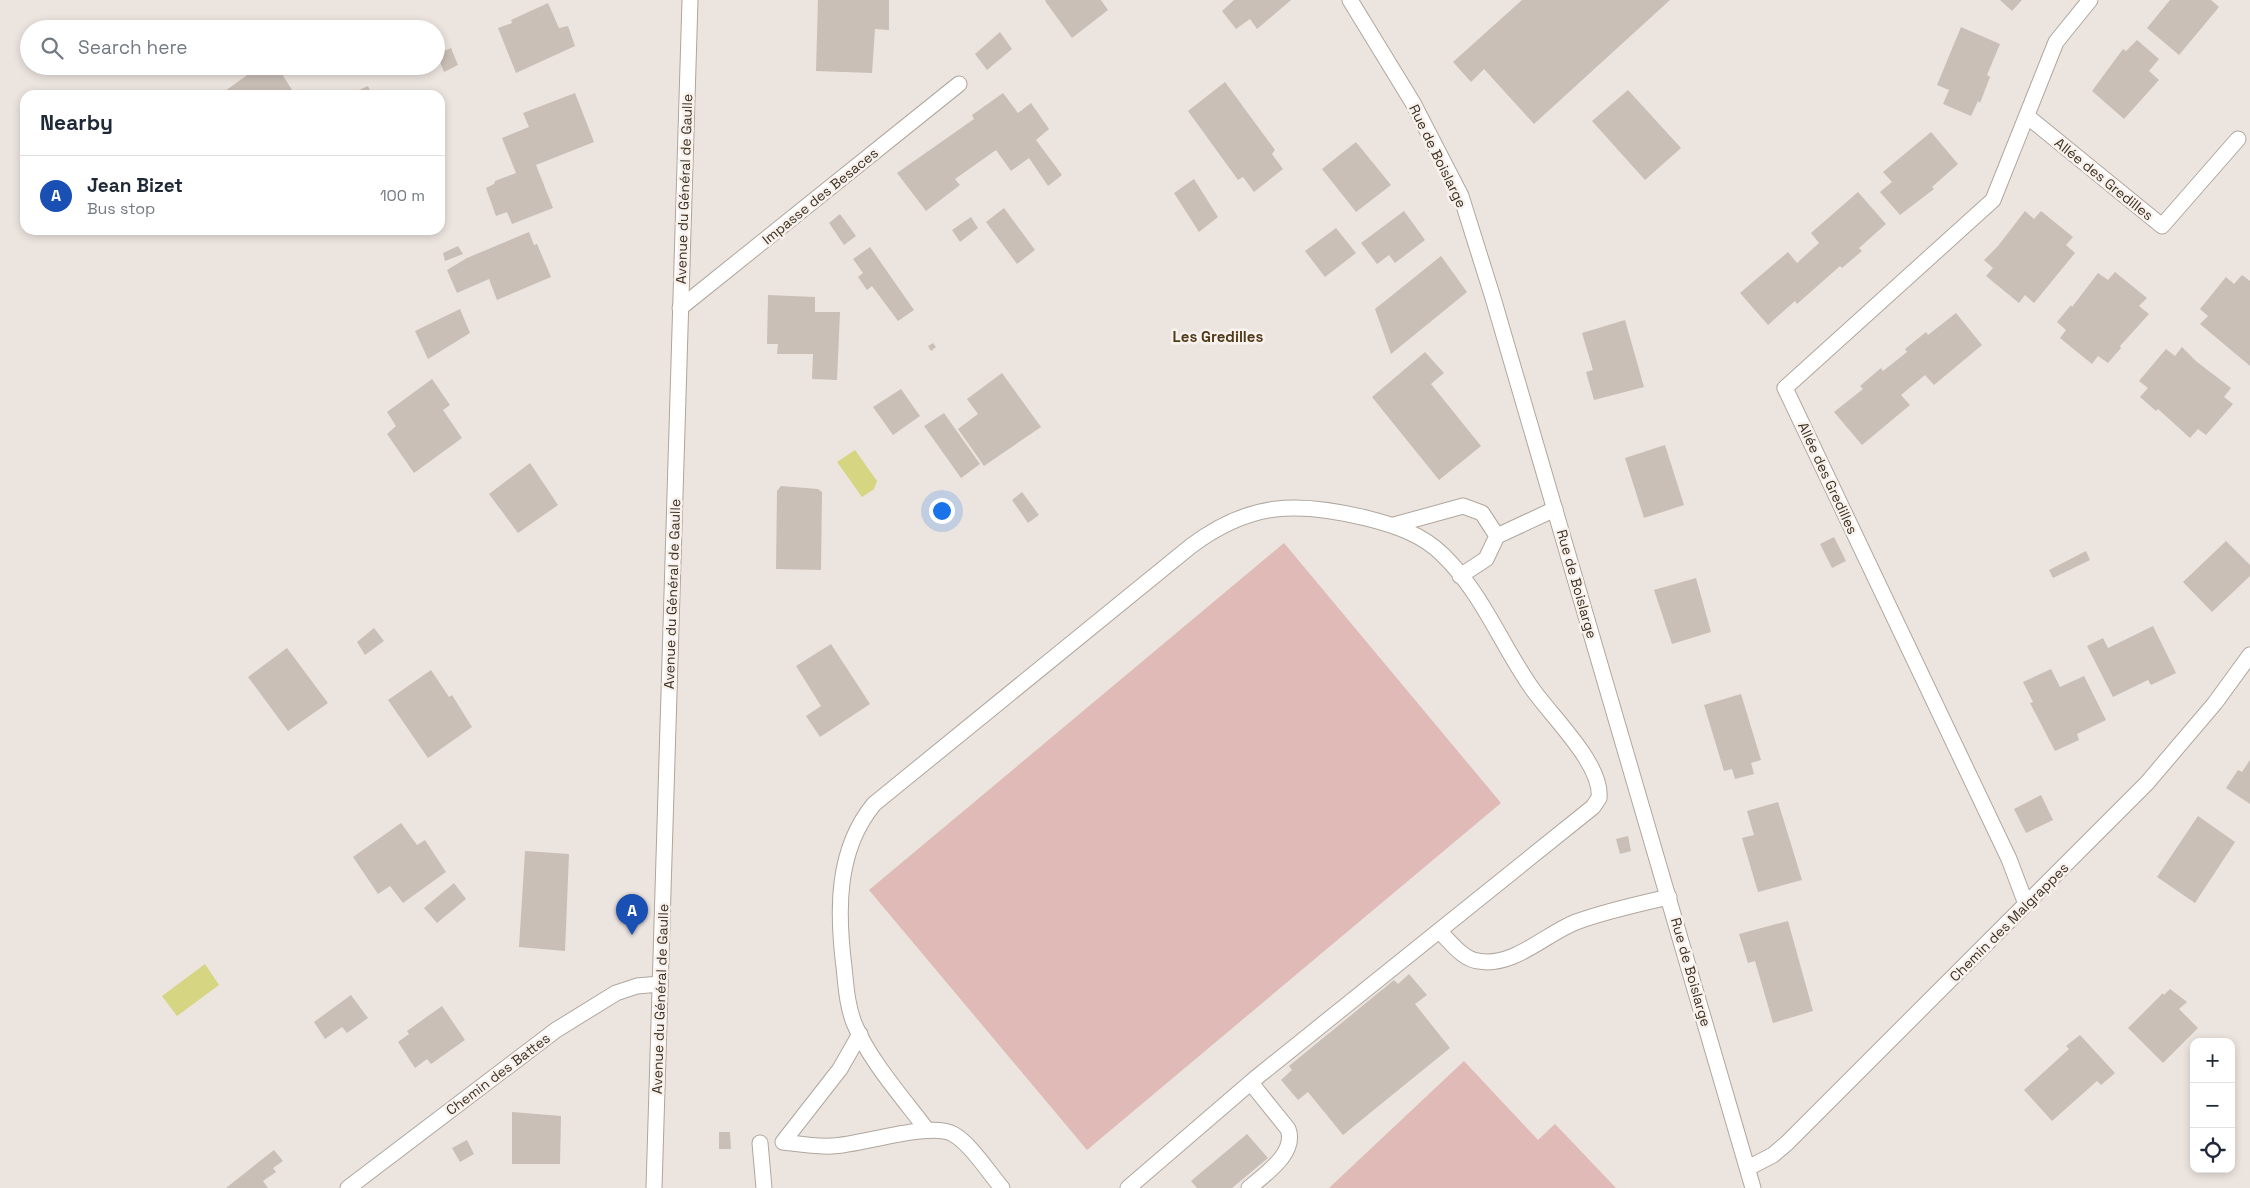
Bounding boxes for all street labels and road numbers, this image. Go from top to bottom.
street label: Avenue du Général de Gaulle [672,94,696,284]
street label: Rue de Boislarge [1405,101,1471,211]
street label: Allée des Gredilles [2051,134,2157,224]
street label: Impasse des Besaces [758,144,882,248]
street label: Allée des Gredilles [1794,419,1862,537]
street label: Avenue du Général de Gaulle [660,499,684,689]
street label: Rue de Boislarge [1553,527,1601,641]
street label: Chemin des Malgrappes [1946,859,2072,985]
street label: Avenue du Général de Gaulle [648,904,672,1094]
street label: Rue de Boislarge [1667,915,1715,1029]
street label: Chemin des Battes [442,1029,554,1119]

